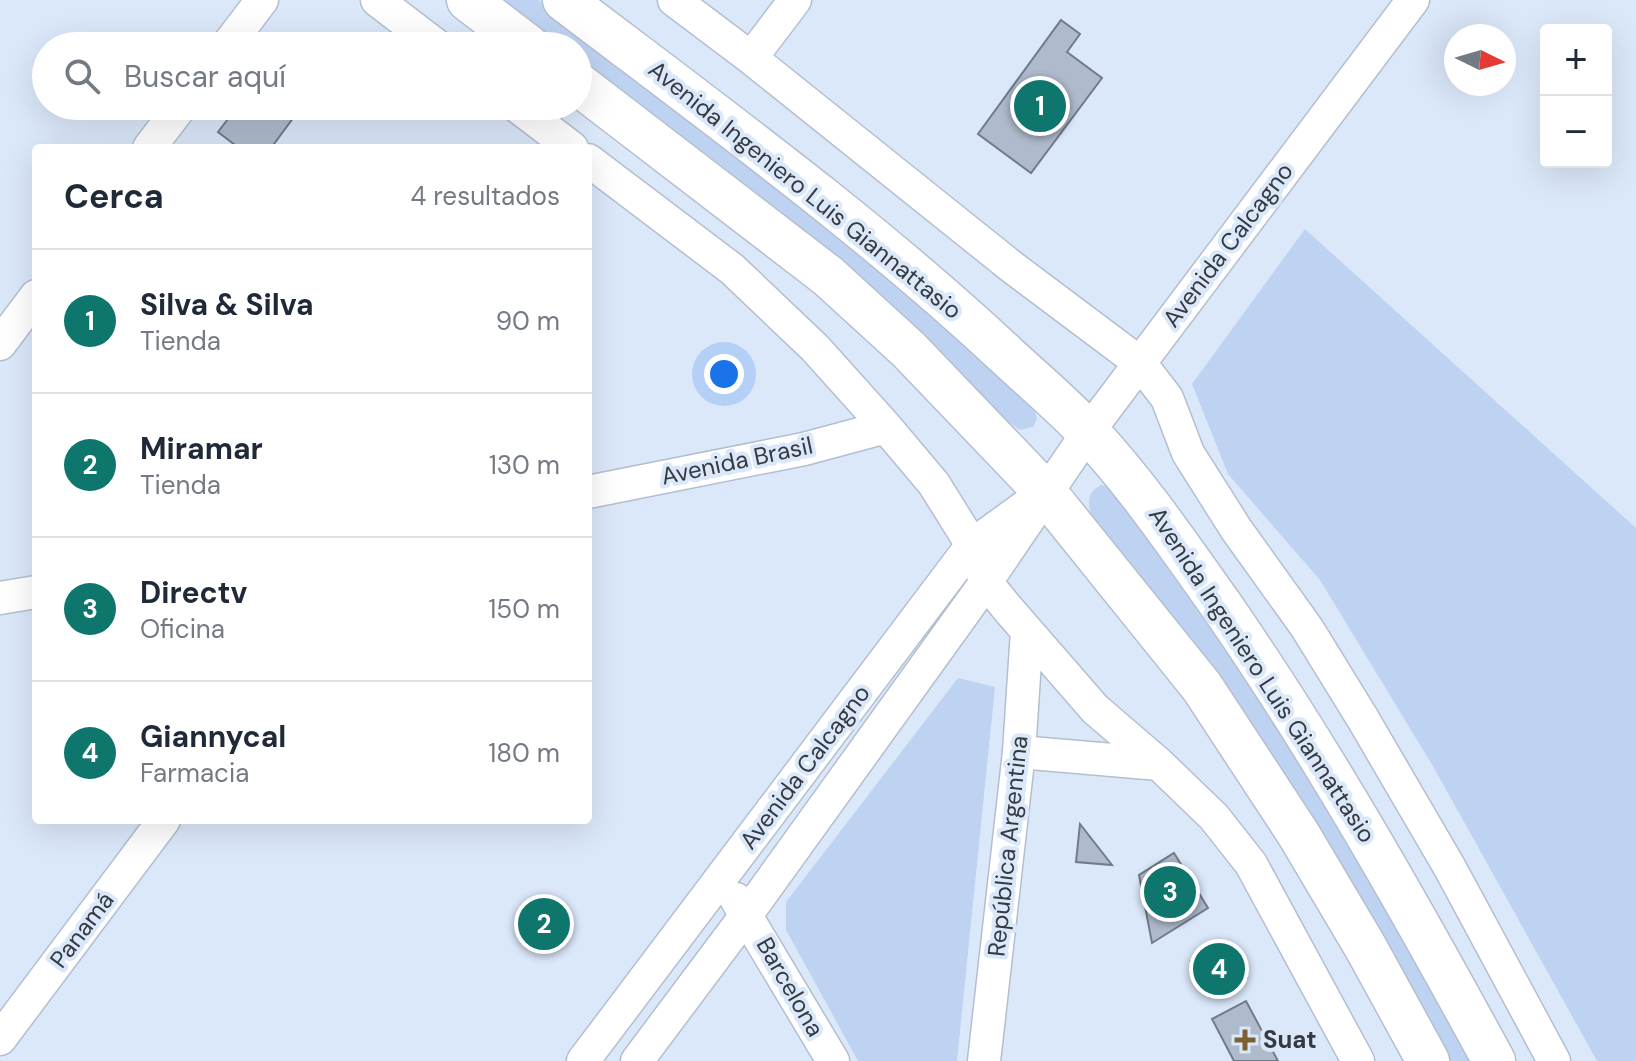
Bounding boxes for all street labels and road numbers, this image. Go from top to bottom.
street label: Avenida Ingeniero Luis Giannattasio [642,53,968,326]
street label: Avenida Calcagno [1156,156,1300,333]
street label: Avenida Brasil [658,429,815,492]
street label: Avenida Ingeniero Luis Giannattasio [1142,501,1383,849]
street label: Avenida Calcagno [733,678,877,855]
street label: República Argentina [980,734,1035,958]
street label: Panamá [43,885,120,974]
street label: Barcelona [750,931,831,1042]

